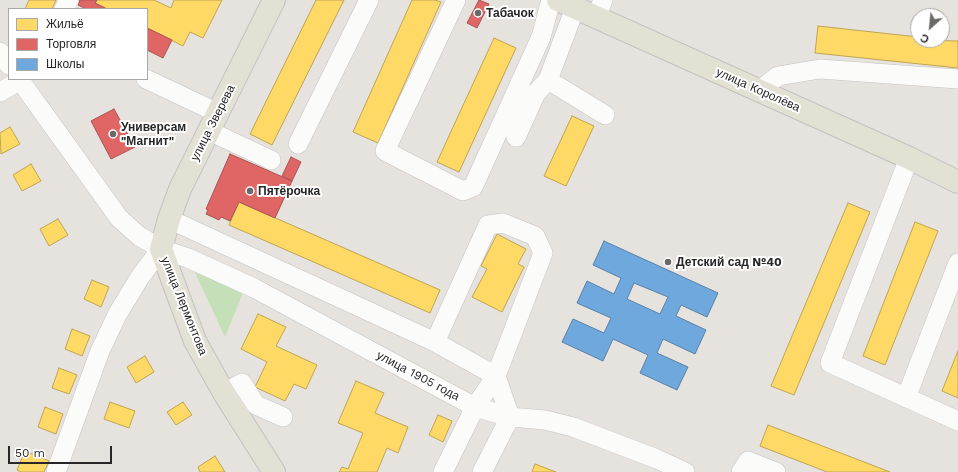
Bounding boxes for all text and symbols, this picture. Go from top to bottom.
place label: Табачок [486,6,534,20]
legend [8,8,148,80]
marker: Табачок [473,8,483,18]
north arrow [910,8,950,48]
text: Жильё [46,17,84,31]
text: С [918,31,931,46]
text: Торговля [46,37,96,51]
text: Школы [46,57,84,71]
street label: улица Королёва [714,65,802,115]
street label: улица Зверева [188,83,238,163]
place label: Универсам "Магнит" [121,120,186,148]
marker: Универсам "Магнит" [108,129,118,139]
place label: Пятёрочка [258,184,320,198]
marker: Пятёрочка [245,186,255,196]
street label: улица Лермонтова [158,255,210,357]
place label: Детский сад №40 [676,255,782,269]
marker: Детский сад №40 [663,257,673,267]
street label: улица 1905 года [374,348,462,404]
scale bar [10,438,114,464]
text: 50 m [15,446,45,460]

